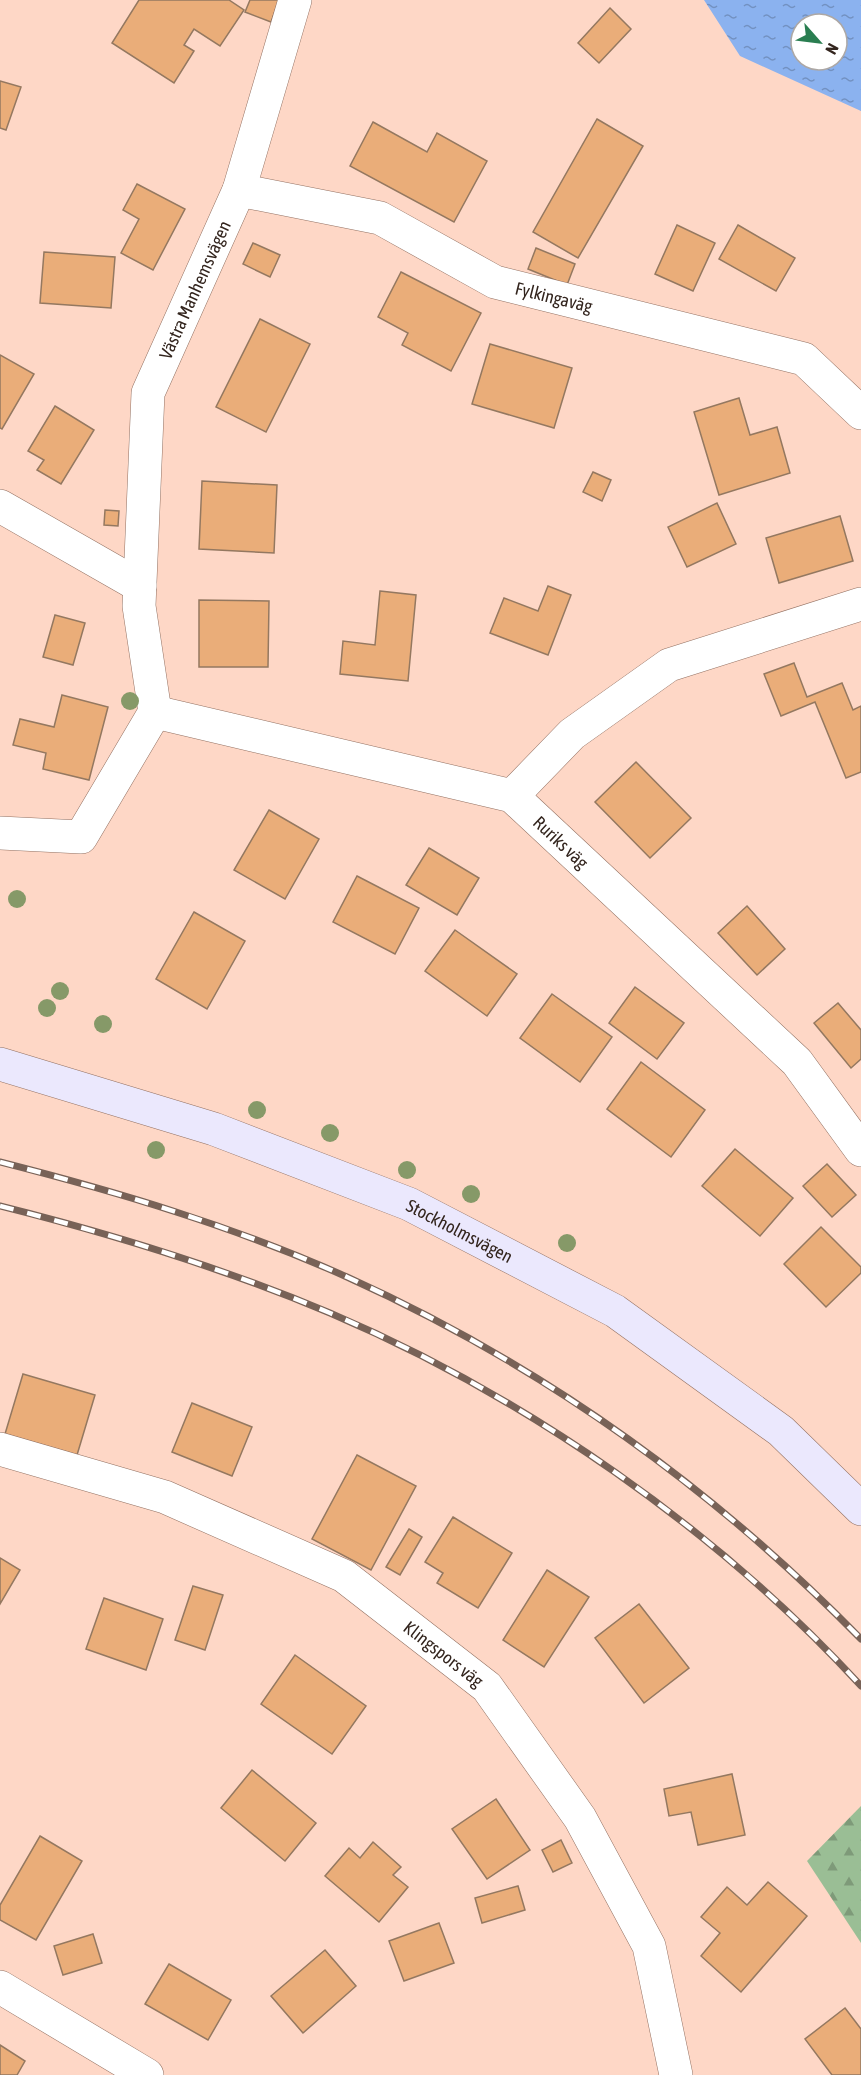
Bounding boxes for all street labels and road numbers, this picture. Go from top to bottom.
street label: Västra Manhemsvägen [154,217,234,362]
street label: Fylkingaväg [513,277,595,316]
street label: Ruriks väg [529,811,593,873]
street label: Stockholmsvägen [403,1194,517,1267]
street label: Klingspors väg [400,1616,488,1691]

